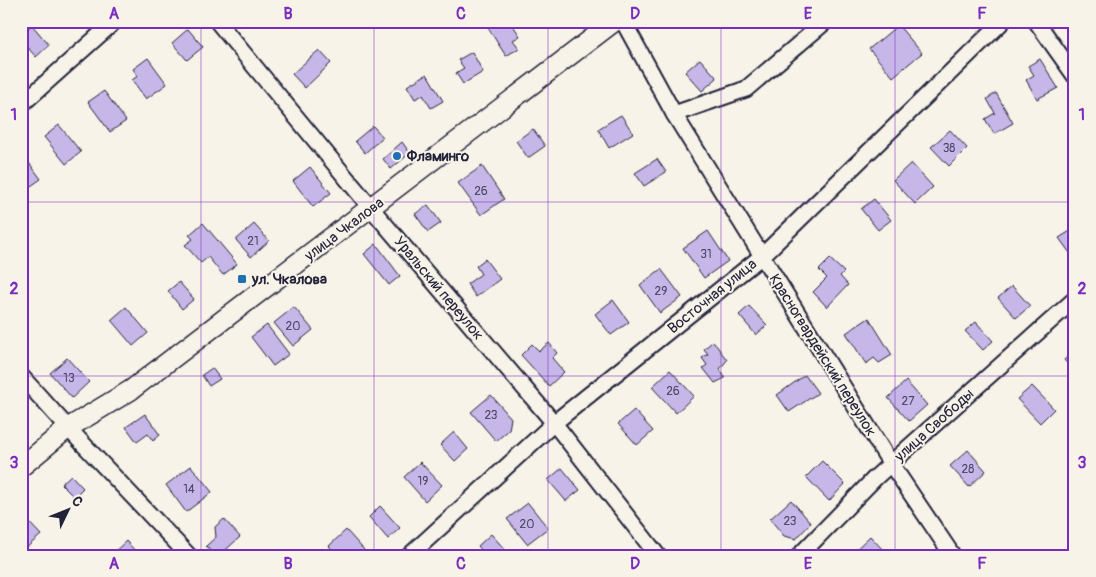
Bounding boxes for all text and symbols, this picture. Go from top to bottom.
text: A [109,4,120,24]
text: B [283,4,293,24]
text: C [456,4,466,24]
text: D [630,4,640,24]
text: E [804,4,813,24]
text: F [977,4,987,24]
text: 1 [11,105,17,125]
text: 1 [1079,105,1085,125]
house number: 38 [943,141,955,156]
place label: Фламинго [406,147,469,166]
marker: Фламинго [391,150,403,162]
house number: 26 [474,184,488,199]
street label: улица Чкалова [300,193,388,266]
street label: Уральский переулок [390,232,488,344]
house number: 21 [247,234,259,249]
house number: 31 [700,247,712,262]
street label: Восточная улица [664,255,761,338]
place label: ул. Чкалова [251,270,327,289]
street label: Красногвардейский переулок [765,270,881,440]
marker: ул. Чкалова [236,273,248,285]
text: 2 [10,279,19,299]
text: 2 [1078,279,1087,299]
house number: 29 [655,284,667,299]
house number: 20 [286,319,300,334]
house number: 13 [63,371,75,386]
house number: 26 [666,384,680,399]
street label: улица Свободы [890,385,978,467]
house number: 27 [901,394,915,409]
house number: 23 [484,408,498,423]
text: 3 [10,453,19,473]
text: 3 [1078,453,1087,473]
house number: 28 [962,462,974,477]
house number: 19 [418,474,428,489]
house number: 14 [183,482,195,497]
north arrow [42,484,92,534]
text: С [68,493,87,511]
house number: 23 [783,514,797,529]
house number: 20 [520,517,534,532]
text: A [109,554,120,574]
text: B [283,554,293,574]
text: C [456,554,466,574]
text: D [630,554,640,574]
text: E [804,554,813,574]
text: F [977,554,987,574]

